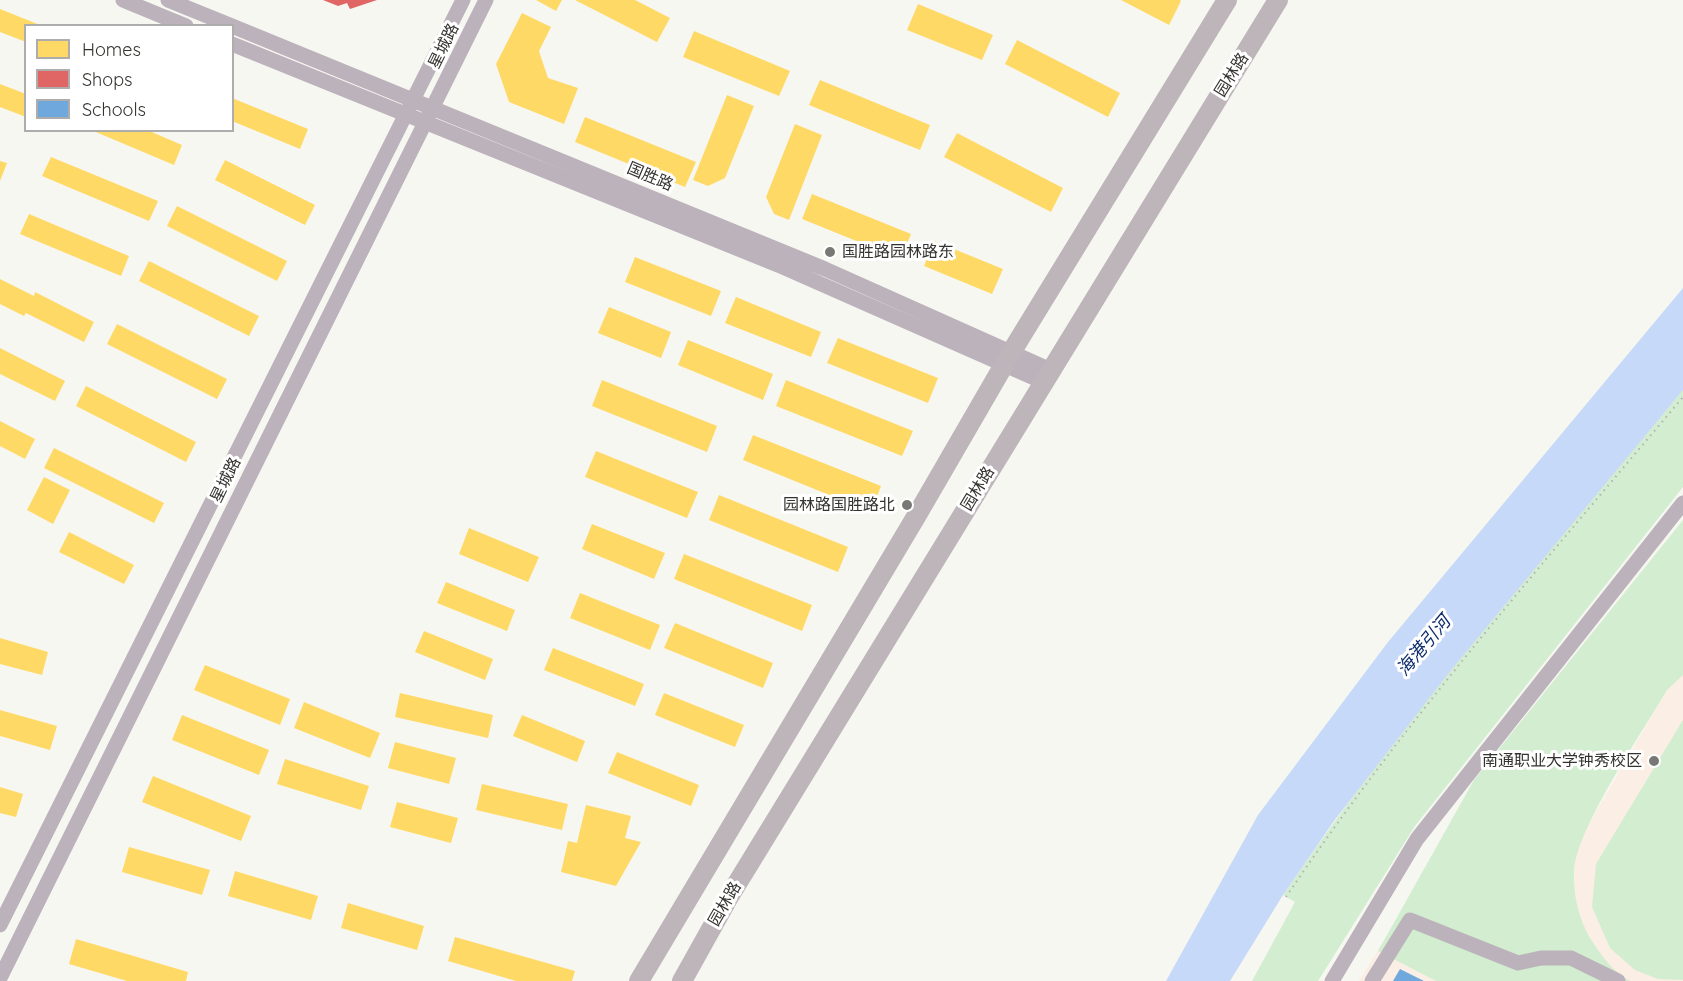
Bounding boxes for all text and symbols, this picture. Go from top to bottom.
street label: 星城路 [425,20,463,72]
legend [24,24,234,132]
text: Homes [82,38,141,61]
street label: 园林路 [1211,50,1253,100]
text: Shops [82,68,133,91]
text: Schools [82,98,146,121]
street label: 国胜路 [624,159,676,195]
place label: 国胜路园林路东 [842,242,954,262]
marker: 国胜路园林路东 [823,245,837,259]
street label: 星城路 [207,454,245,506]
street label: 园林路 [957,463,999,515]
place label: 园林路国胜路北 [783,495,895,515]
marker: 园林路国胜路北 [900,498,914,512]
water label: 海港引河 [1393,611,1455,681]
place label: 南通职业大学钟秀校区 [1482,751,1642,771]
marker: 南通职业大学钟秀校区 [1647,754,1661,768]
street label: 园林路 [705,878,745,930]

